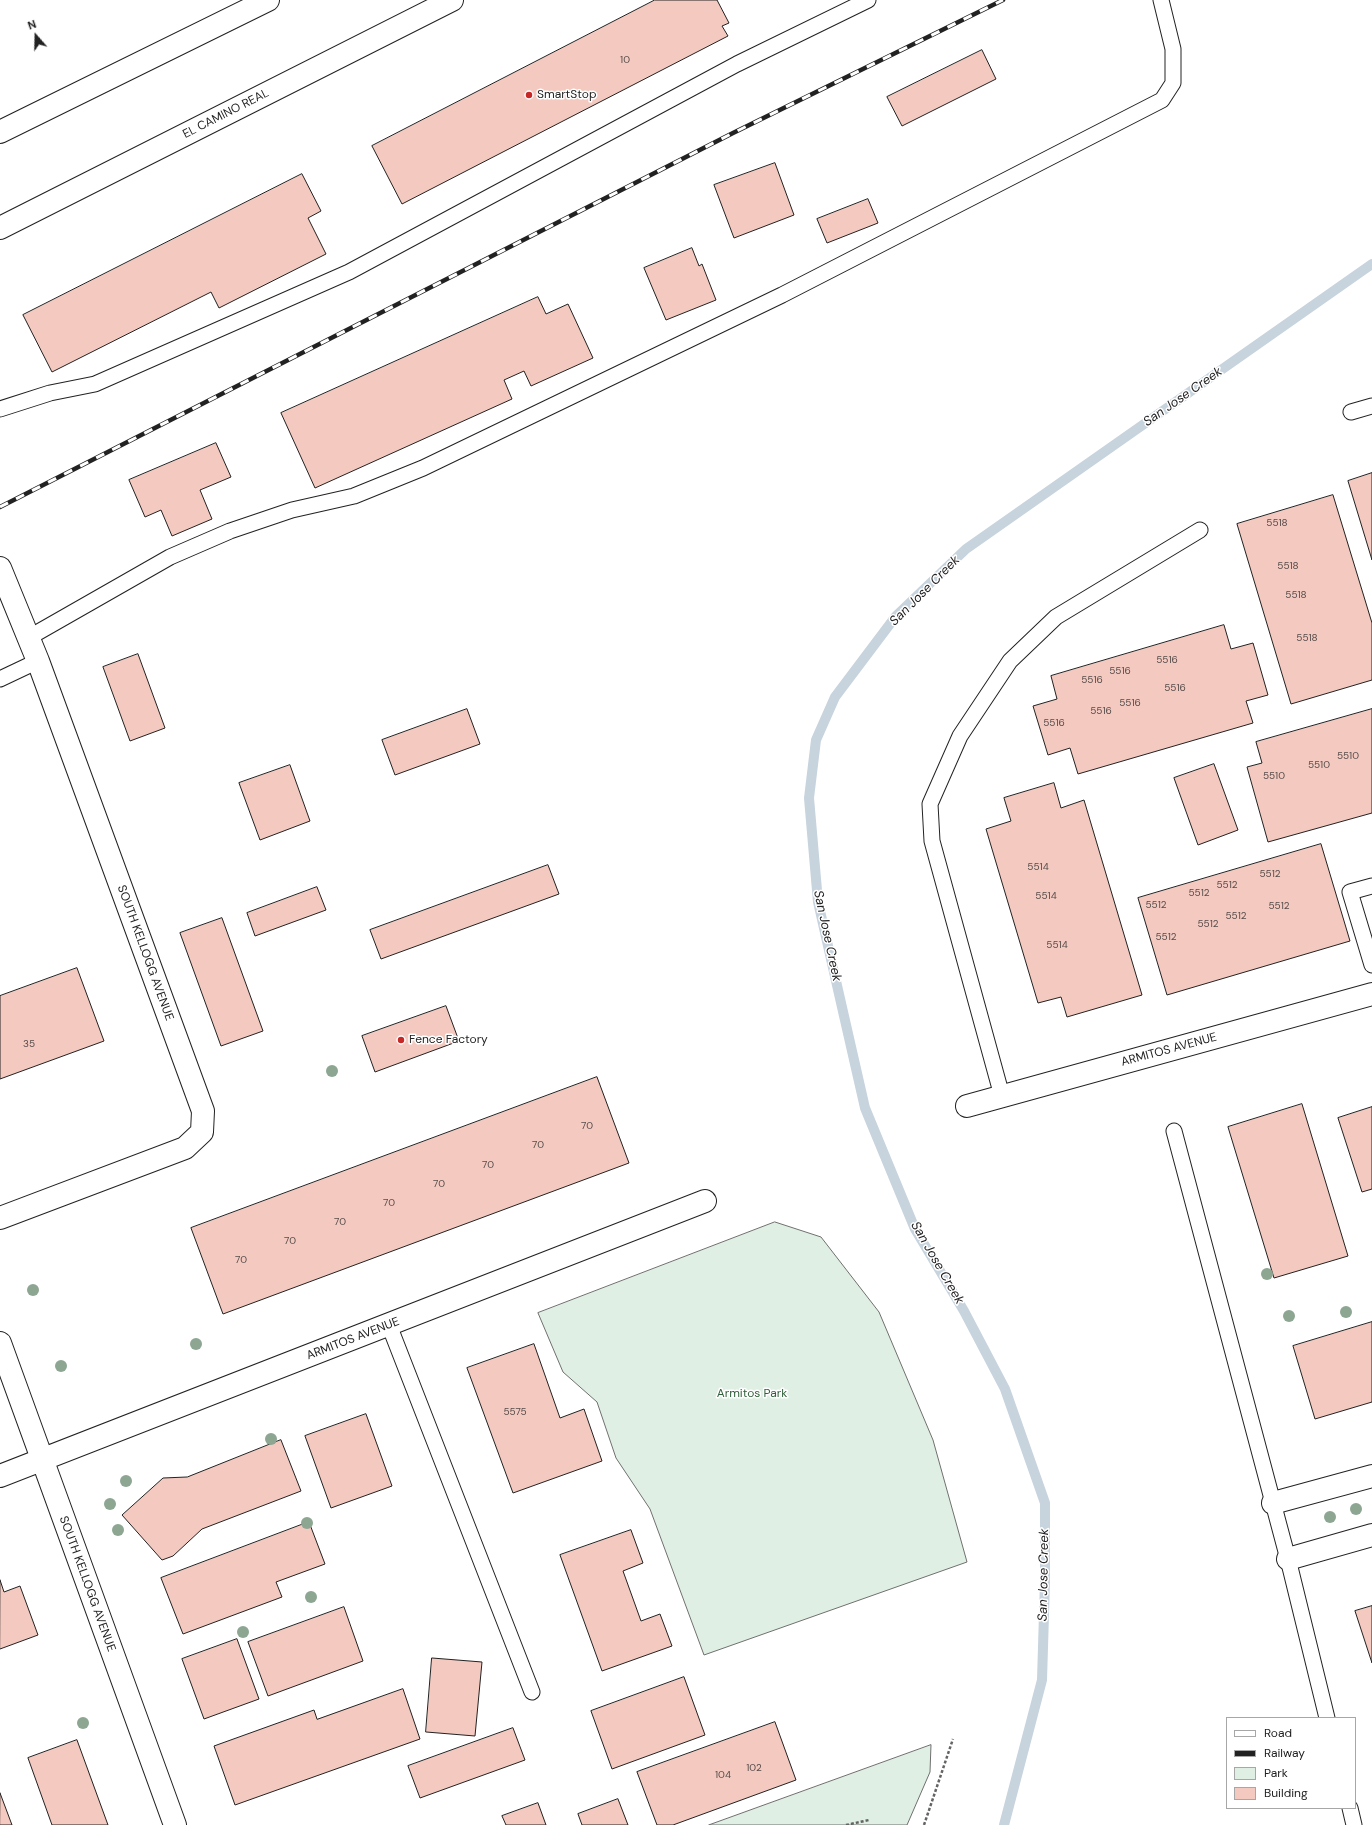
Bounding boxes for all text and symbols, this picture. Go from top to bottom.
north arrow [16,16,56,56]
text: N [26,17,38,33]
house number: 10 [620,54,630,66]
street label: EL CAMINO REAL [181,86,271,142]
place label: SmartStop [537,88,596,102]
marker: SmartStop [524,90,534,100]
water label: San Jose Creek [1141,364,1225,430]
house number: 5518 [1266,517,1288,529]
water label: San Jose Creek [887,553,963,629]
house number: 5518 [1277,560,1299,572]
house number: 5518 [1285,589,1307,601]
house number: 5518 [1296,632,1318,644]
house number: 5516 [1156,654,1178,666]
house number: 5516 [1109,665,1131,677]
house number: 5516 [1081,674,1103,686]
house number: 5516 [1164,682,1186,694]
house number: 5516 [1119,697,1141,709]
house number: 5516 [1090,705,1112,717]
house number: 5516 [1043,717,1065,729]
house number: 5510 [1337,750,1359,762]
house number: 5510 [1308,759,1330,771]
house number: 5510 [1263,770,1285,782]
house number: 5514 [1027,861,1049,873]
house number: 5512 [1259,868,1281,880]
house number: 5512 [1216,879,1238,891]
street label: SOUTH KELLOGG AVENUE [114,883,176,1023]
house number: 5512 [1188,887,1210,899]
water label: San Jose Creek [810,889,844,983]
house number: 5514 [1035,890,1057,902]
house number: 5512 [1145,899,1167,911]
house number: 5512 [1268,900,1290,912]
house number: 5512 [1225,910,1247,922]
house number: 5512 [1197,918,1219,930]
house number: 5512 [1155,931,1177,943]
house number: 5514 [1046,939,1068,951]
street label: ARMITOS AVENUE [1120,1030,1218,1070]
place label: Fence Factory [409,1033,488,1047]
marker: Fence Factory [396,1035,406,1045]
house number: 35 [23,1038,35,1050]
house number: 70 [581,1120,593,1132]
house number: 70 [532,1139,544,1151]
house number: 70 [482,1159,494,1171]
house number: 70 [433,1178,445,1190]
house number: 70 [383,1197,395,1209]
house number: 70 [334,1216,346,1228]
water label: San Jose Creek [907,1219,967,1307]
house number: 70 [284,1235,296,1247]
house number: 70 [235,1254,247,1266]
street label: ARMITOS AVENUE [305,1315,401,1363]
park label: Armitos Park [717,1387,787,1401]
house number: 5575 [503,1406,527,1418]
street label: SOUTH KELLOGG AVENUE [56,1514,118,1654]
water label: San Jose Creek [1035,1528,1053,1622]
legend [1226,1717,1356,1809]
text: Road [1264,1725,1292,1741]
text: Railway [1264,1745,1305,1761]
house number: 102 [746,1762,762,1774]
text: Park [1264,1765,1288,1781]
house number: 104 [715,1769,731,1781]
text: Building [1264,1785,1308,1801]

